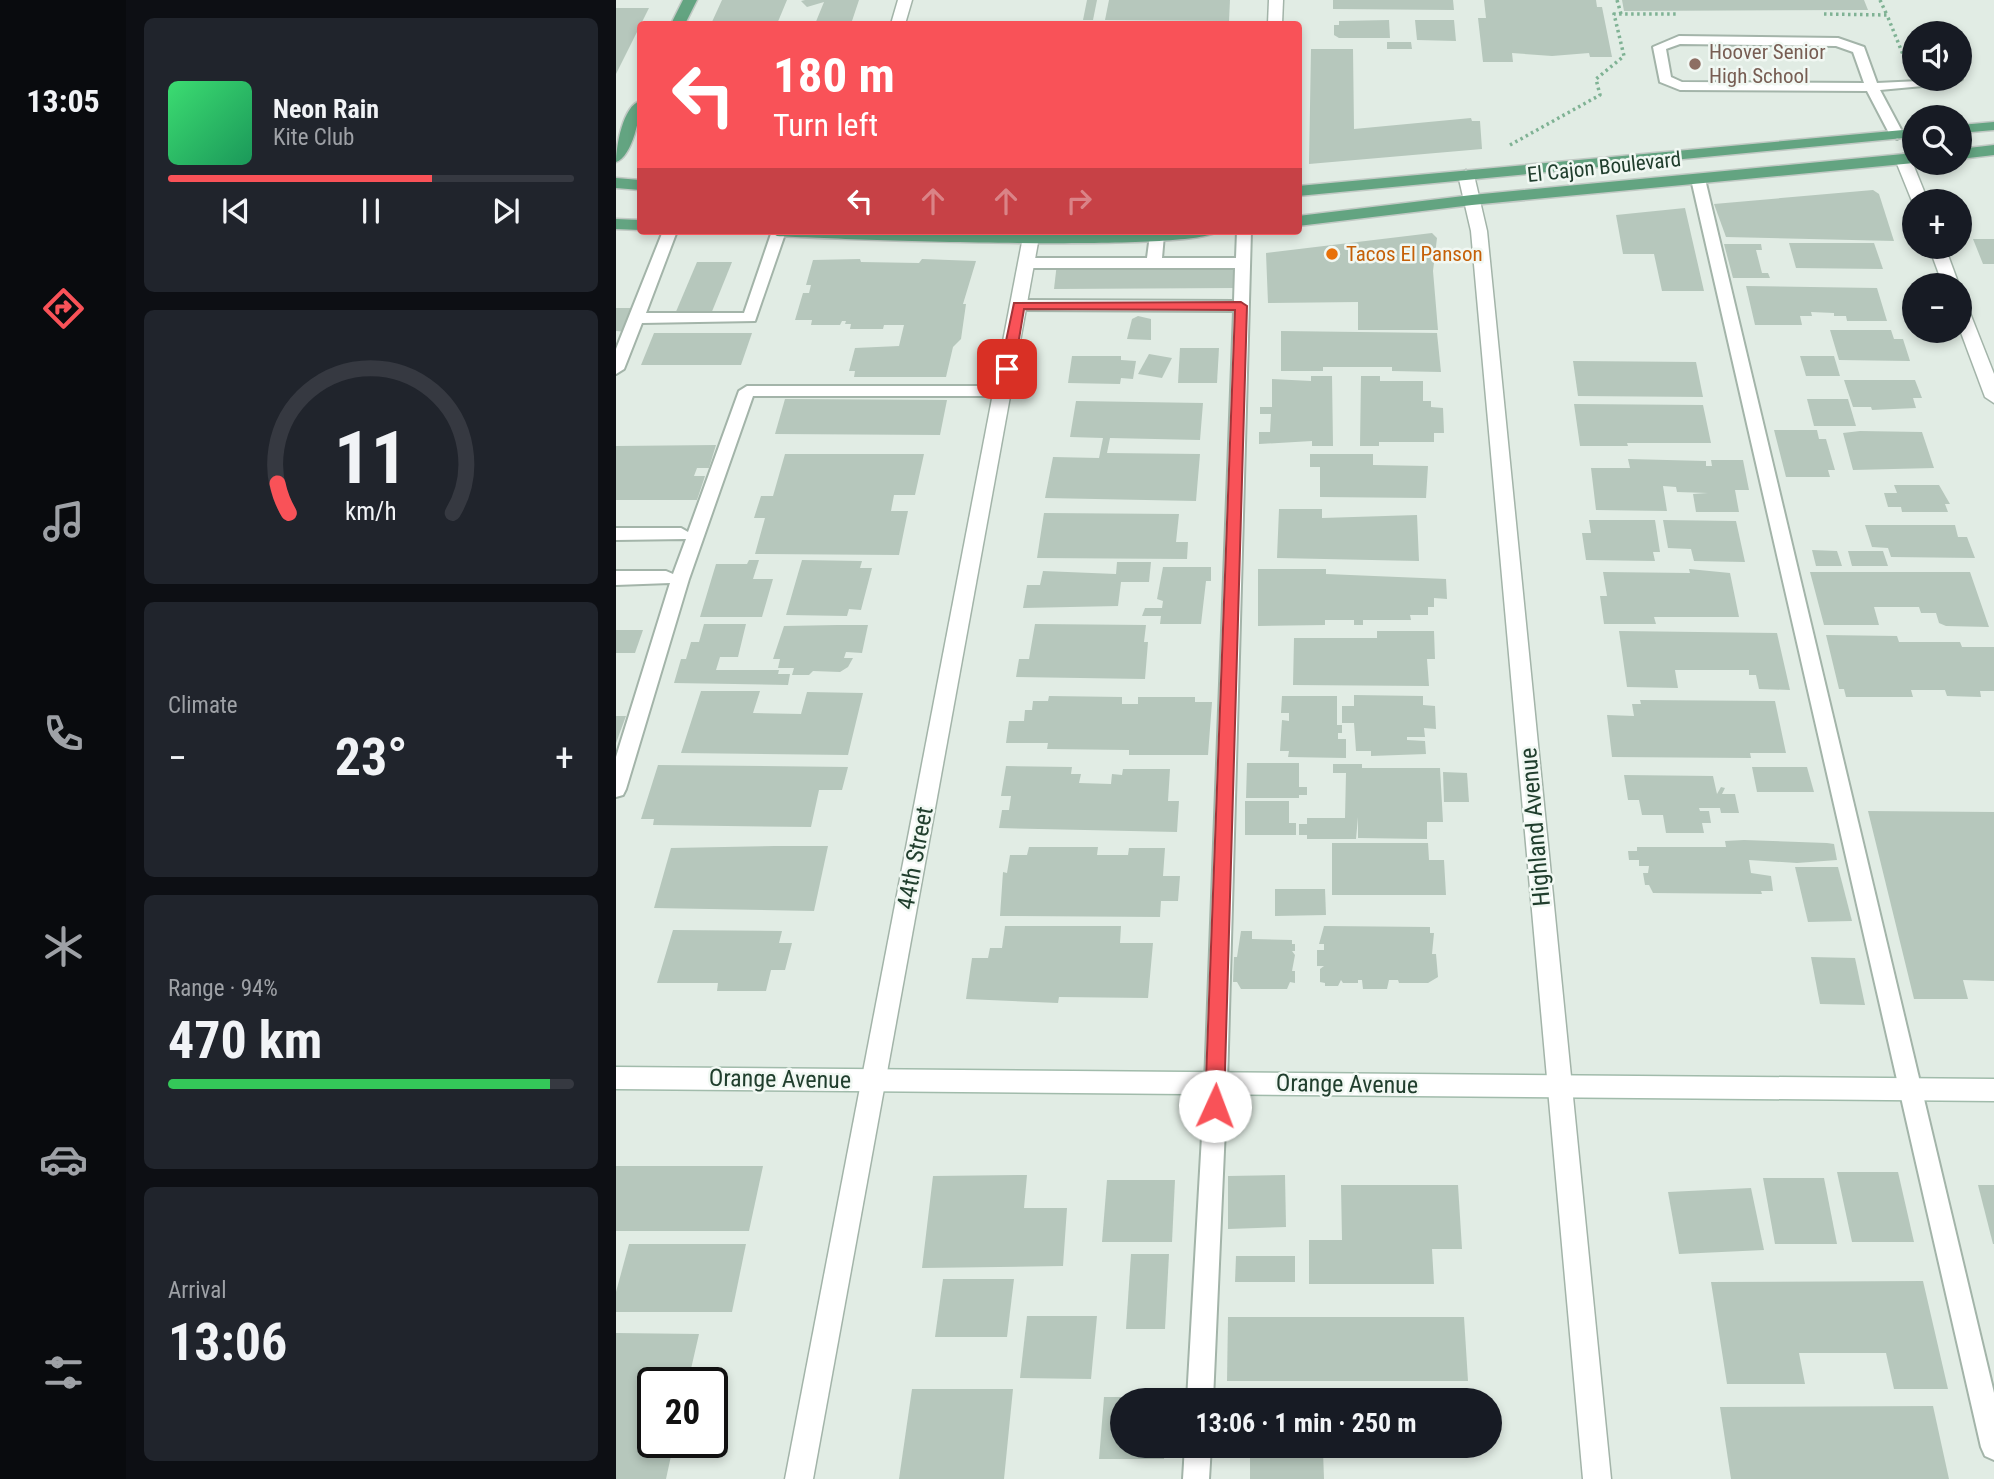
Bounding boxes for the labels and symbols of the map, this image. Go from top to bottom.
place label: Hoover Senior High School [1709,40,1826,88]
marker: Hoover Senior High School [1687,56,1703,72]
street label: El Cajon Boulevard [1526,147,1682,187]
place label: Tacos El Panson [1346,242,1483,266]
marker: Tacos El Panson [1324,246,1340,262]
pin [977,339,1037,399]
street label: Highland Avenue [1514,747,1556,907]
street label: 44th Street [891,804,939,912]
street label: Orange Avenue [709,1064,851,1094]
position arrow [1178,1069,1252,1143]
street label: Orange Avenue [1276,1069,1418,1099]
speed limit sign: 20 [637,1367,728,1458]

